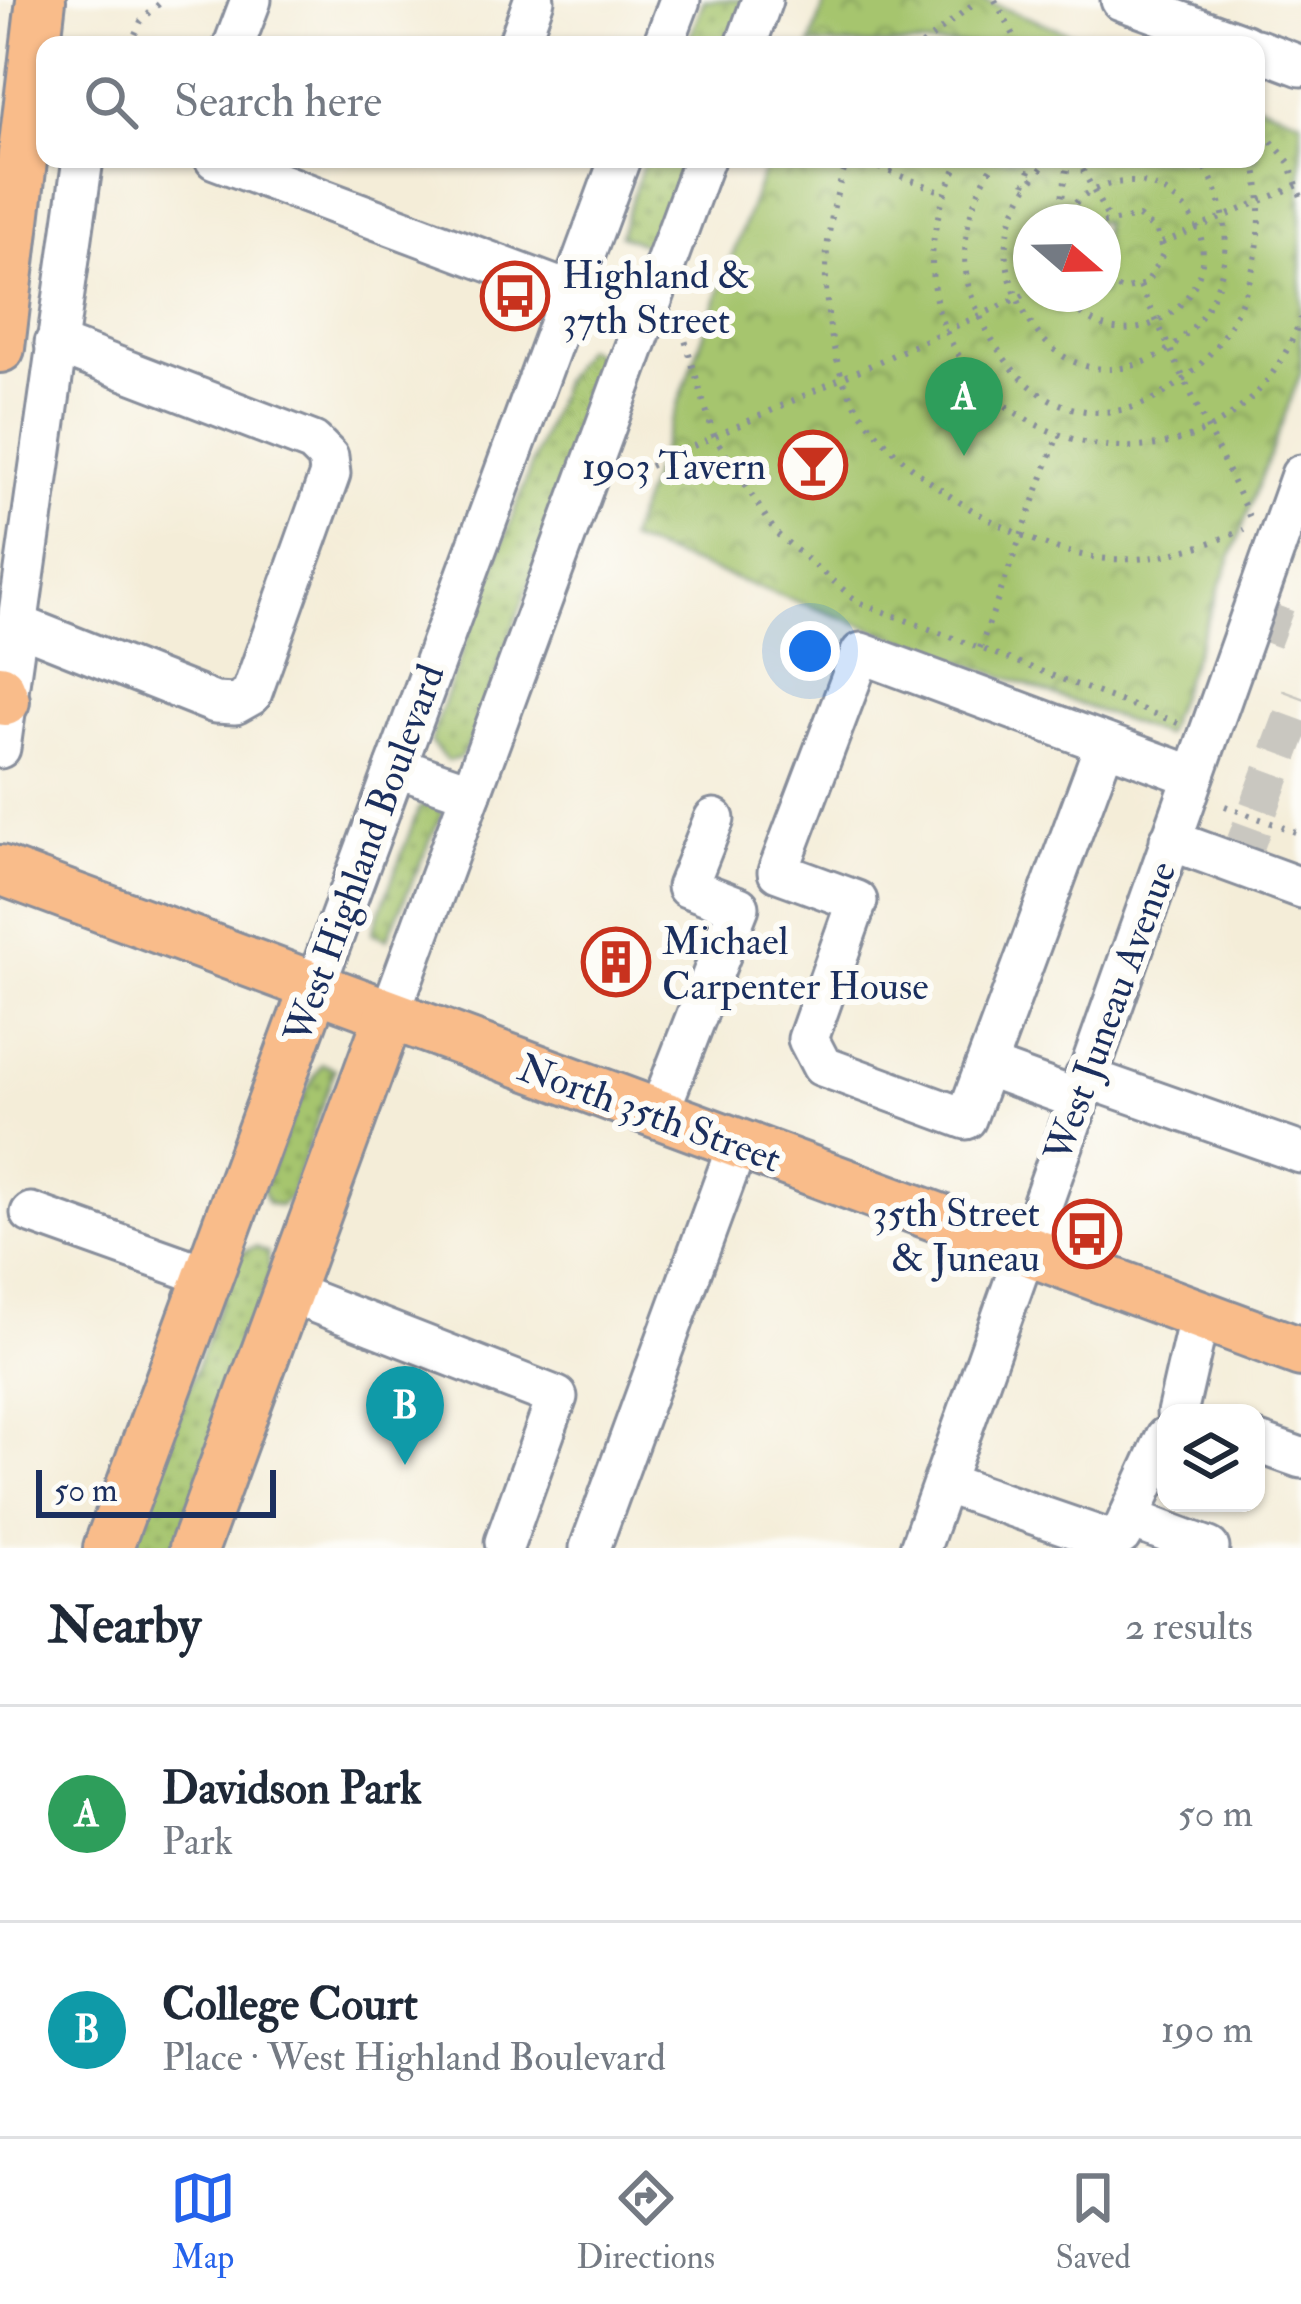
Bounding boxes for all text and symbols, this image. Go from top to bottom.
search box [36,36,1265,168]
icon: search [78,69,144,135]
text: Search here [174,74,382,130]
north arrow [1013,204,1121,312]
place label: Highland & 37th Street [562,251,750,345]
bus stop icon: Highland & 37th Street [480,261,550,331]
pin: A [925,357,1003,456]
bar icon: 1903 Tavern [778,430,848,500]
place label: 1903 Tavern [582,442,766,491]
your location [780,621,840,681]
street label: West Highland Boulevard [273,658,456,1050]
street label: West Juneau Avenue [1033,855,1187,1169]
place label: Michael Carpenter House [662,917,929,1011]
building icon: Michael Carpenter House [581,927,651,997]
street label: North 35th Street [511,1043,788,1184]
place label: 35th Street & Juneau [873,1189,1040,1283]
bus stop icon: 35th Street & Juneau [1052,1199,1122,1269]
pin: B [366,1366,444,1465]
map controls [1157,1404,1265,1512]
button: layers [1157,1404,1265,1512]
scale bar [36,1464,276,1517]
text: 50 m [54,1470,118,1511]
text: Nearby [48,1594,201,1658]
text: 2 results [1125,1602,1253,1651]
text: Davidson Park [162,1761,421,1817]
text: A [75,1789,99,1838]
text: 50 m [1178,1789,1253,1838]
text: Park [162,1817,233,1866]
text: College Court [162,1977,418,2033]
text: B [74,2005,100,2054]
text: 190 m [1161,2005,1253,2054]
text: Place · West Highland Boulevard [162,2033,666,2082]
tab: Map [170,2165,236,2278]
tab: Directions [577,2165,715,2278]
tab: Saved [1055,2165,1131,2278]

